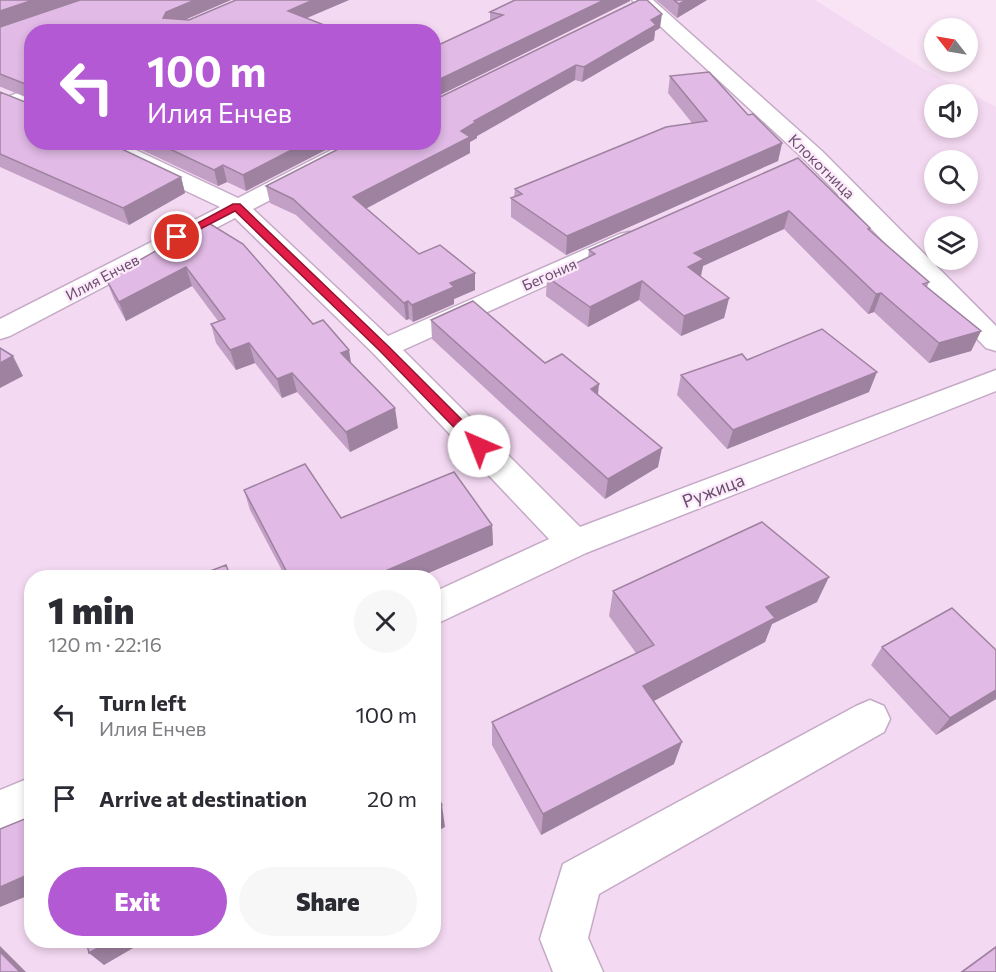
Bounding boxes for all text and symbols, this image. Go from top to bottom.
north arrow [924,18,978,72]
map controls [924,18,978,270]
text: 100 m [147,44,267,96]
icon: left [48,48,126,126]
button: sound [924,84,978,138]
text: Илия Енчев [147,96,292,129]
street label: Клокотница [785,130,859,202]
button: search [924,150,978,204]
pin [151,211,202,262]
button: layers [924,216,978,270]
icon: arrive [160,220,193,253]
street label: Илия Енчев [62,250,142,304]
street label: Бегония [519,254,579,294]
position arrow [447,414,511,478]
street label: Ружица [679,468,747,512]
text: 1 min [48,587,134,631]
button: close [354,590,417,653]
text: 120 m · 22:16 [48,632,162,656]
text: Turn left [99,689,186,716]
icon: left [48,698,81,731]
text: 100 m [355,701,417,728]
text: Илия Енчев [99,716,206,740]
icon: arrive [48,782,81,815]
text: Arrive at destination [99,785,307,812]
text: 20 m [367,785,417,812]
button: Exit [48,867,227,936]
button: Share [239,867,417,936]

